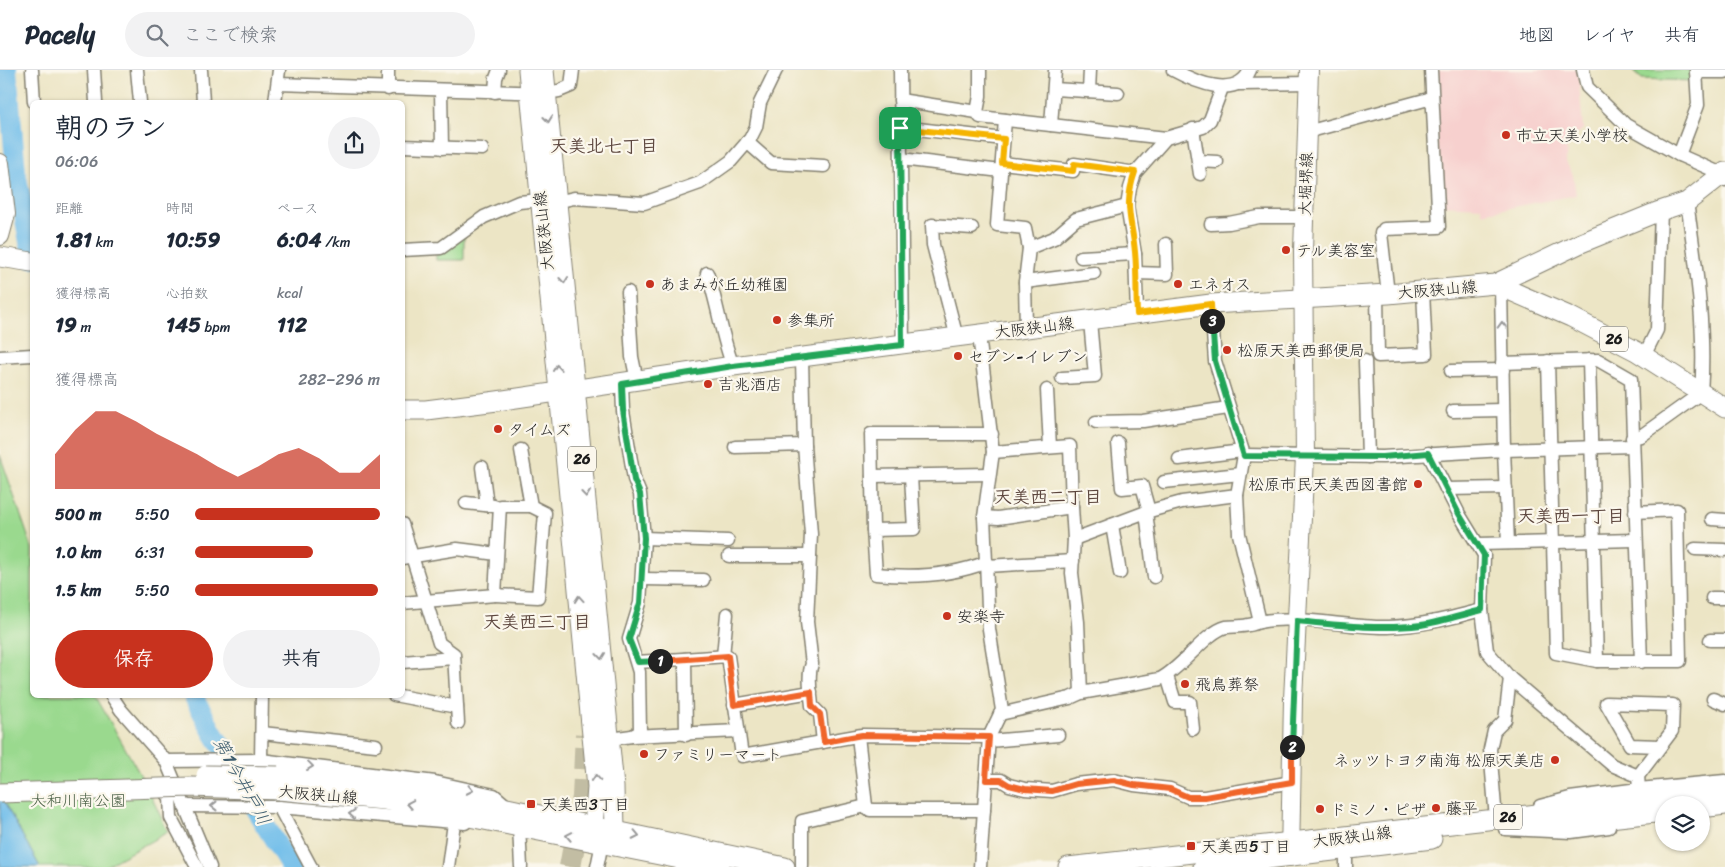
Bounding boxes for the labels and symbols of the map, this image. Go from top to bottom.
pin [879,107,921,149]
one-way arrow [542,115,553,123]
place label: 市立天美小学校 [1516,121,1628,150]
marker: 市立天美小学校 [1500,129,1512,141]
district label: 天美北七丁目 [550,130,658,162]
street label: 大堀堺線 [1290,152,1321,217]
street label: 大阪狭山線 [525,190,562,272]
place label: テル美容室 [1296,236,1375,265]
marker: テル美容室 [1280,244,1292,256]
place label: あまみが丘幼稚園 [660,270,788,299]
place label: エネオス [1188,270,1251,299]
street label: 大阪狭山線 [1396,272,1478,307]
one-way arrow [558,276,569,284]
marker: あまみが丘幼稚園 [644,278,656,290]
marker: エネオス [1172,278,1184,290]
place label: 参集所 [787,306,835,335]
street label: 大阪狭山線 [993,308,1076,347]
pin: 3 [1200,308,1224,334]
marker: 参集所 [771,314,783,326]
one-way arrow [1496,321,1507,329]
road number: 26 [1600,326,1628,352]
place label: 松原天美西郵便局 [1237,336,1365,365]
place label: セブン-イレブン [968,342,1087,371]
marker: 松原天美西郵便局 [1221,344,1233,356]
marker: セブン-イレブン [952,350,964,362]
one-way arrow [552,363,563,371]
place label: 吉兆酒店 [718,370,782,399]
marker: 吉兆酒店 [702,378,714,390]
place label: タイムズ [508,415,571,444]
marker: タイムズ [492,423,504,435]
road number: 26 [568,446,596,472]
place label: 松原市民天美西図書館 [1248,470,1408,499]
marker: 松原市民天美西図書館 [1412,478,1424,490]
district label: 天美西二丁目 [994,481,1102,513]
one-way arrow [580,490,591,498]
district label: 天美西一丁目 [1517,500,1625,532]
one-way arrow [574,595,585,603]
place label: 安楽寺 [957,602,1005,631]
district label: 天美西三丁目 [483,606,591,638]
marker: 安楽寺 [941,610,953,622]
pin: 1 [648,648,672,674]
one-way arrow [596,652,607,660]
place label: 飛鳥葬祭 [1195,670,1259,699]
marker: 飛鳥葬祭 [1179,678,1191,690]
water label: 第1今井戸川 [204,731,280,831]
pin: 2 [1280,734,1304,760]
place label: ファミリーマート [654,740,782,769]
place label: ネッツトヨタ南海 松原天美店 [1333,746,1545,775]
marker: ファミリーマート [638,748,650,760]
marker: ネッツトヨタ南海 松原天美店 [1549,754,1561,766]
one-way arrow [306,760,314,771]
one-way arrow [591,774,602,782]
street label: 大阪狭山線 [277,777,359,812]
one-way arrow [466,784,475,794]
park label: 大和川南公園 [30,786,126,815]
place label: 天美西3丁目 [541,790,630,819]
place label: 藤平 [1446,794,1478,823]
place label: ドミノ・ピザ [1330,795,1426,824]
marker: 天美西3丁目 [525,798,537,810]
one-way arrow [405,800,414,810]
one-way arrow [210,801,218,811]
marker: 藤平 [1430,802,1442,814]
marker: ドミノ・ピザ [1314,803,1326,815]
road number: 26 [1494,804,1522,830]
one-way arrow [348,808,356,819]
street label: 大阪狭山線 [1311,817,1394,856]
one-way arrow [632,829,641,840]
one-way arrow [565,832,573,842]
place label: 天美西5丁目 [1201,832,1291,861]
marker: 天美西5丁目 [1185,840,1197,852]

